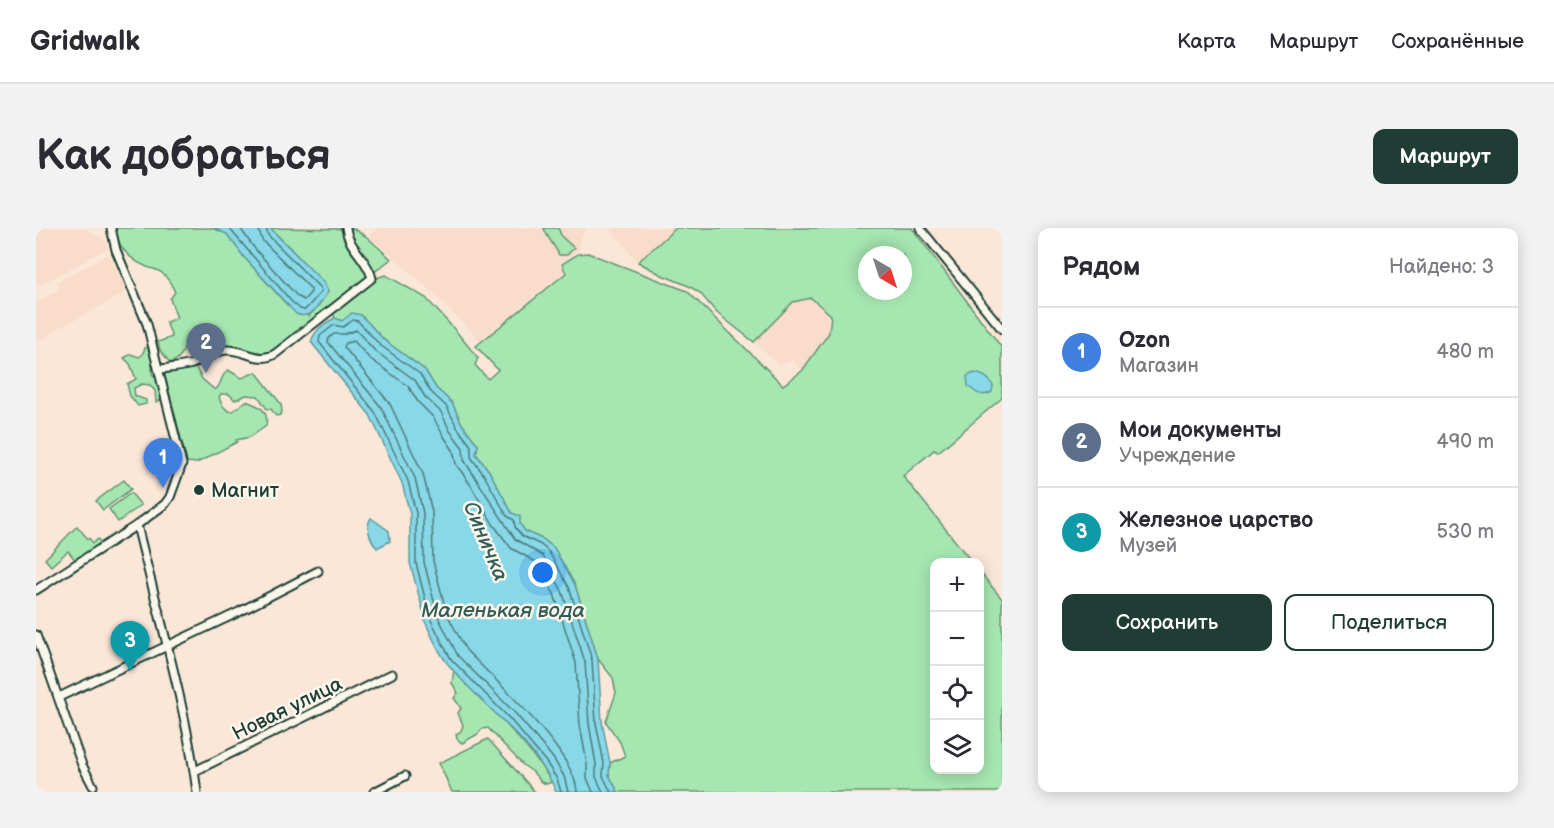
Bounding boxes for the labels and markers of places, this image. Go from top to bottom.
pin: 2 [186,324,226,373]
pin: 1 [144,438,182,488]
place label: Магнит [211,479,280,503]
marker: Магнит [192,483,206,497]
pin: 3 [110,622,149,671]

